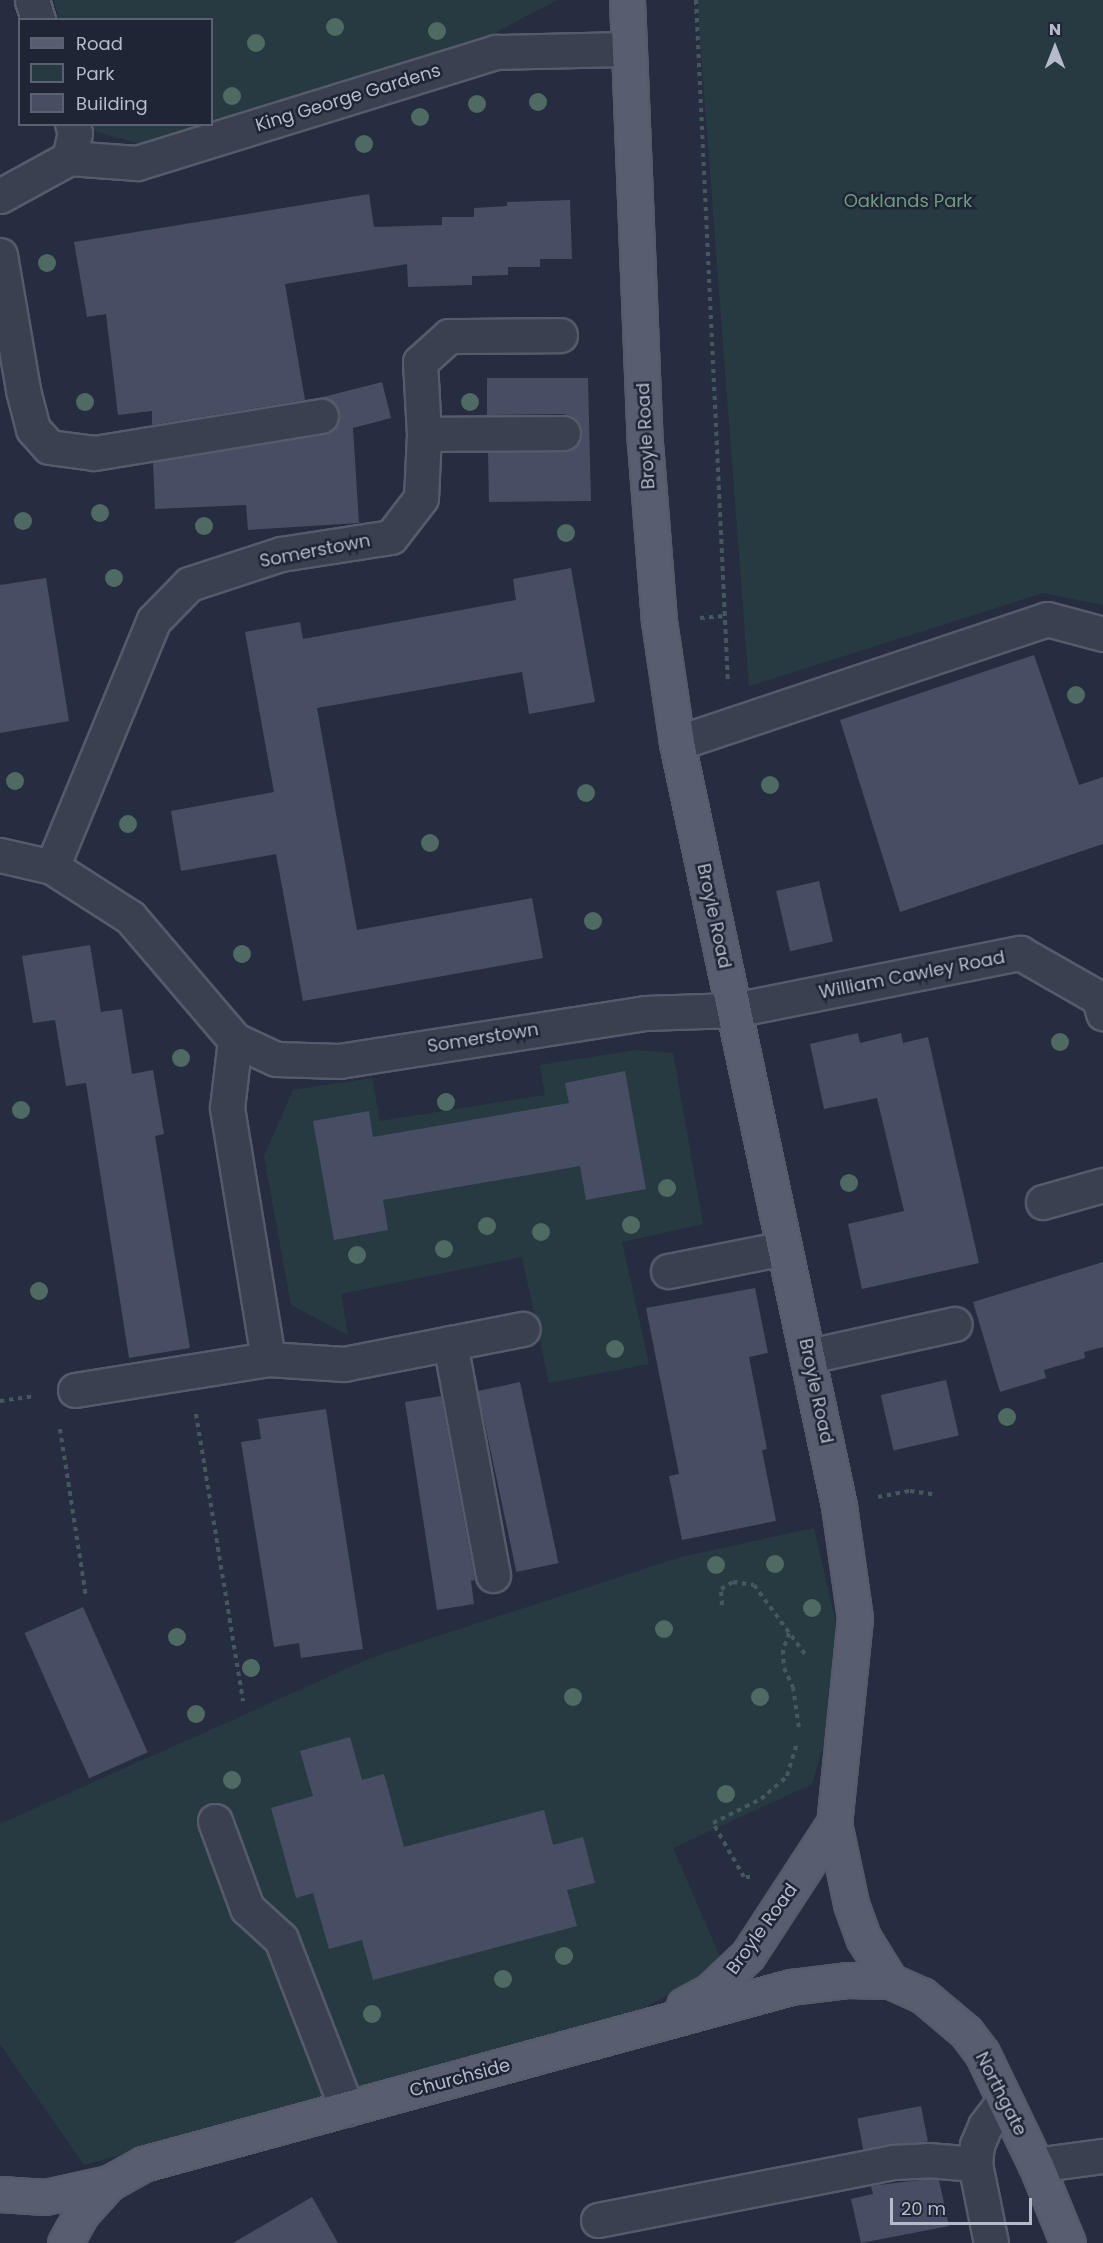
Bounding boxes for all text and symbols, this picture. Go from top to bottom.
legend [18,18,213,126]
north arrow [1025,18,1085,78]
text: N [1049,18,1061,41]
text: Road [76,31,123,56]
street label: King George Gardens [253,60,443,136]
text: Park [76,61,115,86]
text: Building [76,91,148,116]
park label: Oaklands Park [844,190,972,212]
street label: Broyle Road [632,382,660,490]
street label: Somerstown [258,530,372,572]
street label: Broyle Road [692,862,736,970]
street label: William Cawley Road [817,946,1007,1004]
street label: Somerstown [426,1019,540,1057]
street label: Broyle Road [794,1337,838,1445]
street label: Broyle Road [722,1880,802,1978]
street label: Northgate [971,2049,1031,2139]
street label: Churchside [407,2054,513,2102]
scale bar [893,2186,1036,2224]
text: 20 m [901,2196,946,2221]

